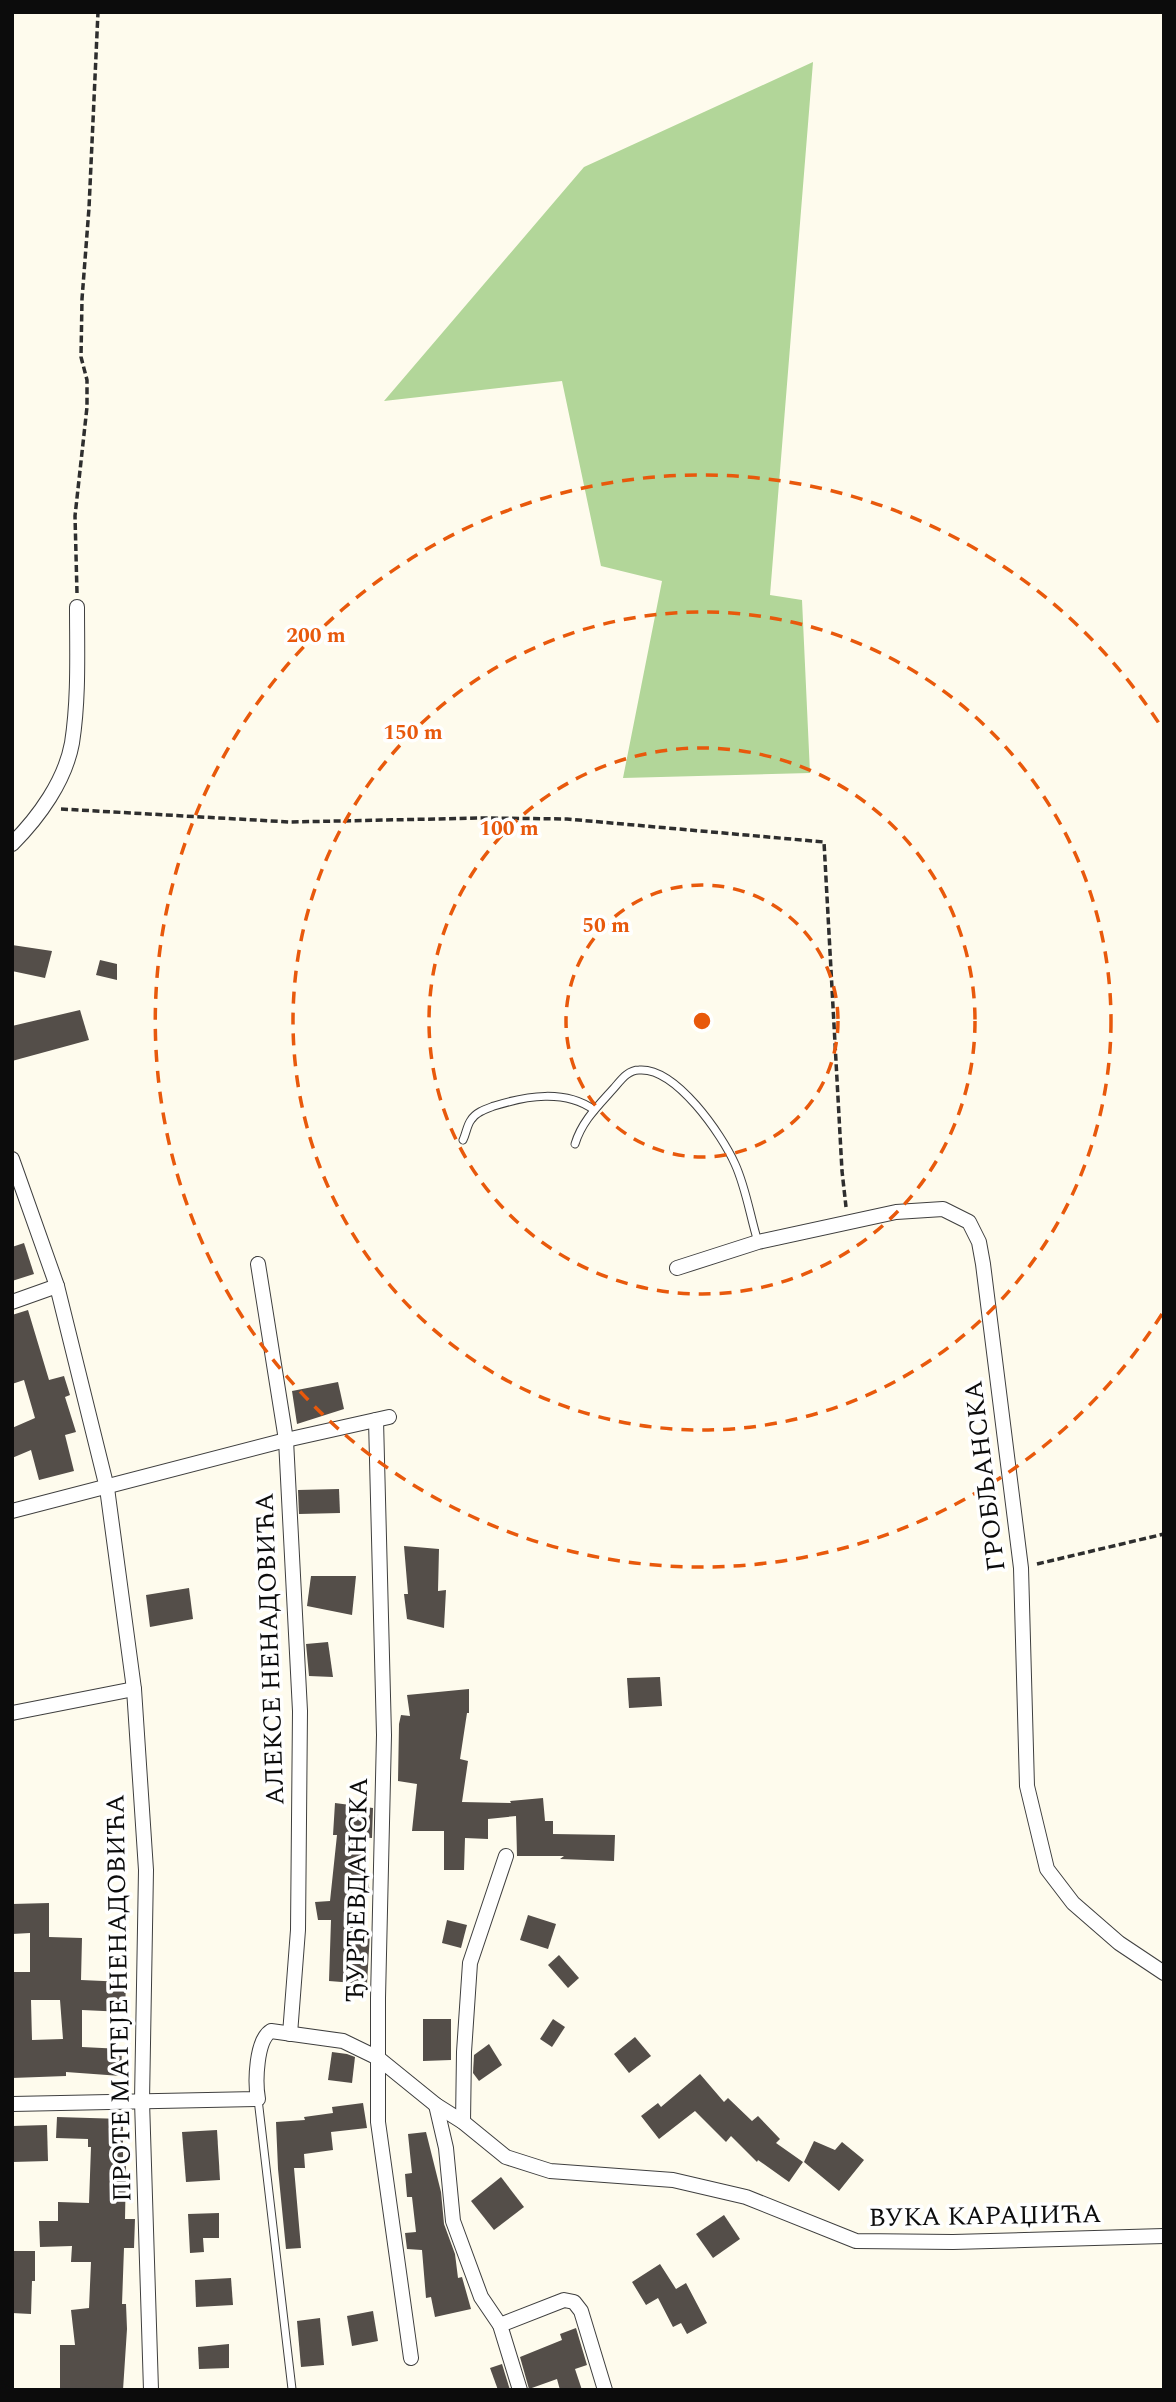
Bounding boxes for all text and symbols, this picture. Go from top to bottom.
text: 200 m [286,620,346,652]
text: 150 m [383,717,443,749]
text: 100 m [479,813,539,845]
text: 50 m [582,910,630,942]
centre of rings [690,1009,714,1033]
street label: ГРОБЉАНСКА [953,1378,1017,1574]
street label: АЛЕКСЕ НЕНАДОВИЋА [245,1492,295,1806]
street label: ЂУРЂЕВДАНСКА [335,1777,379,2003]
street label: ПРОТЕ МАТЕЈЕ НЕНАДОВИЋА [95,1794,143,2202]
street label: ВУКА КАРАЏИЋА [868,2194,1102,2238]

